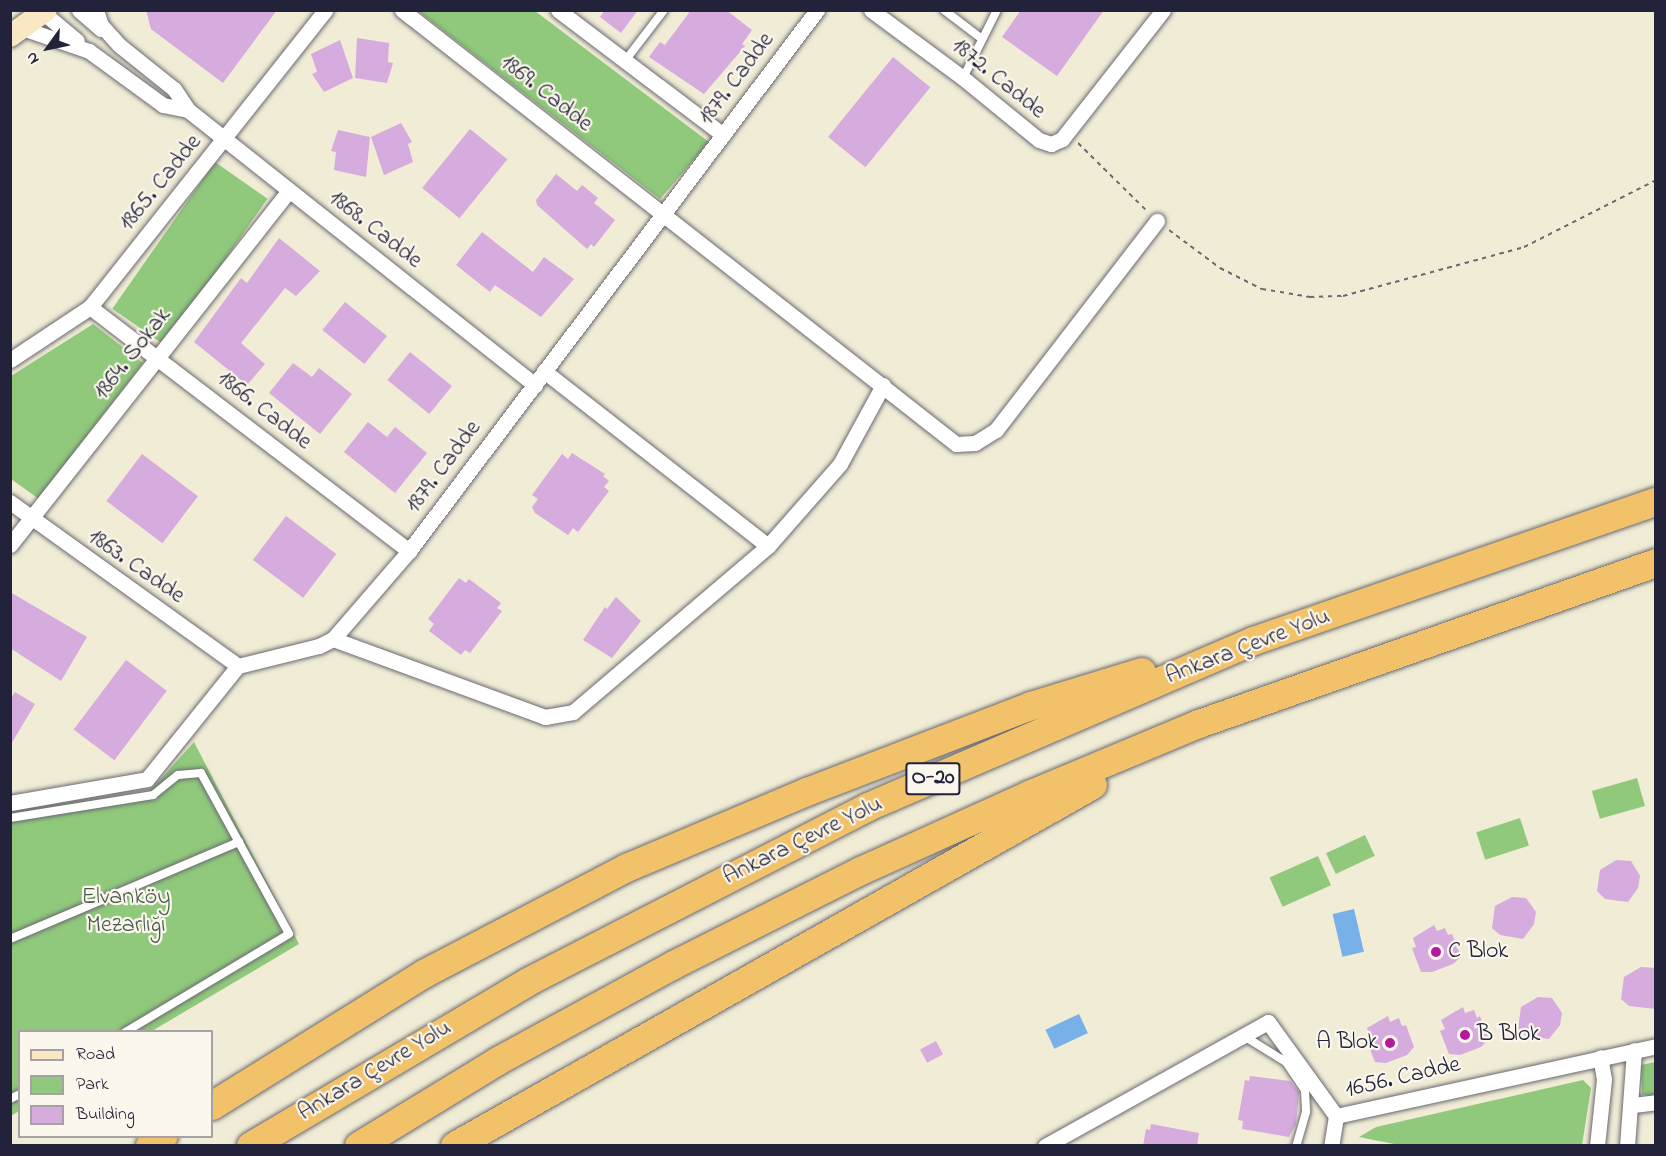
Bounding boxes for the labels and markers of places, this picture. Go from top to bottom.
place label: C Blok [1448,938,1508,966]
marker: C Blok [1429,945,1443,959]
place label: B Blok [1477,1021,1540,1049]
marker: B Blok [1458,1028,1472,1042]
place label: A Blok [1316,1029,1378,1057]
marker: A Blok [1383,1036,1397,1050]

